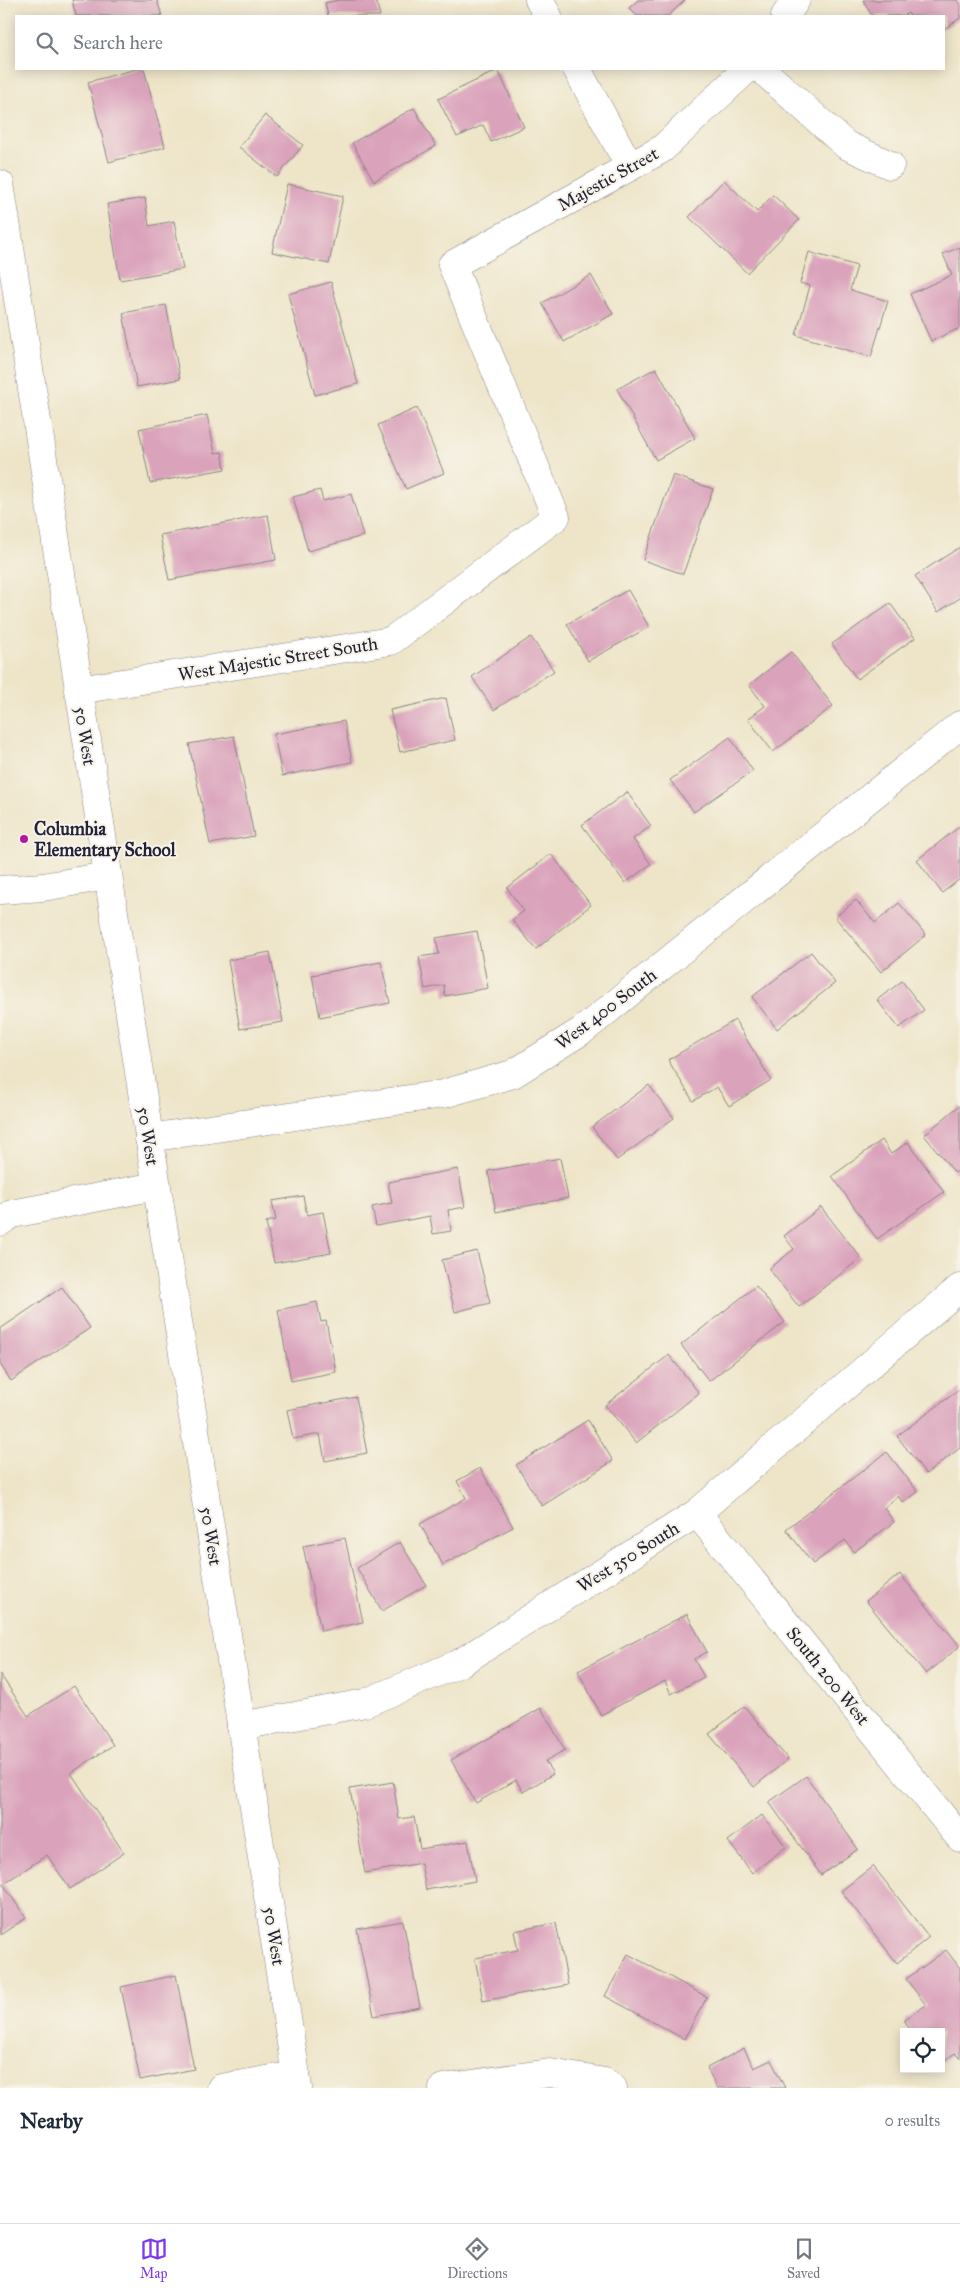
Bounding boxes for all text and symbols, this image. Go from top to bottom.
search box [15,15,945,70]
icon: search [33,29,61,57]
text: Search here [73,31,163,54]
street label: Majestic Street [554,142,663,216]
street label: West Majestic Street South [176,632,380,686]
street label: 50 West [69,705,101,768]
place label: Columbia Elementary School [34,818,177,862]
marker: Columbia Elementary School [18,833,30,845]
street label: West 400 South [551,964,661,1054]
street label: 50 West [132,1105,164,1168]
street label: 50 West [195,1505,227,1568]
street label: West 350 South [573,1517,683,1597]
street label: South 200 West [782,1622,875,1730]
street label: 50 West [258,1905,290,1968]
map controls [900,2028,945,2073]
button: locate [900,2028,945,2073]
text: Nearby [20,2108,83,2134]
text: 0 results [885,2111,940,2130]
tab: Map [140,2235,168,2282]
tab: Directions [447,2235,508,2282]
tab: Saved [787,2235,820,2282]

